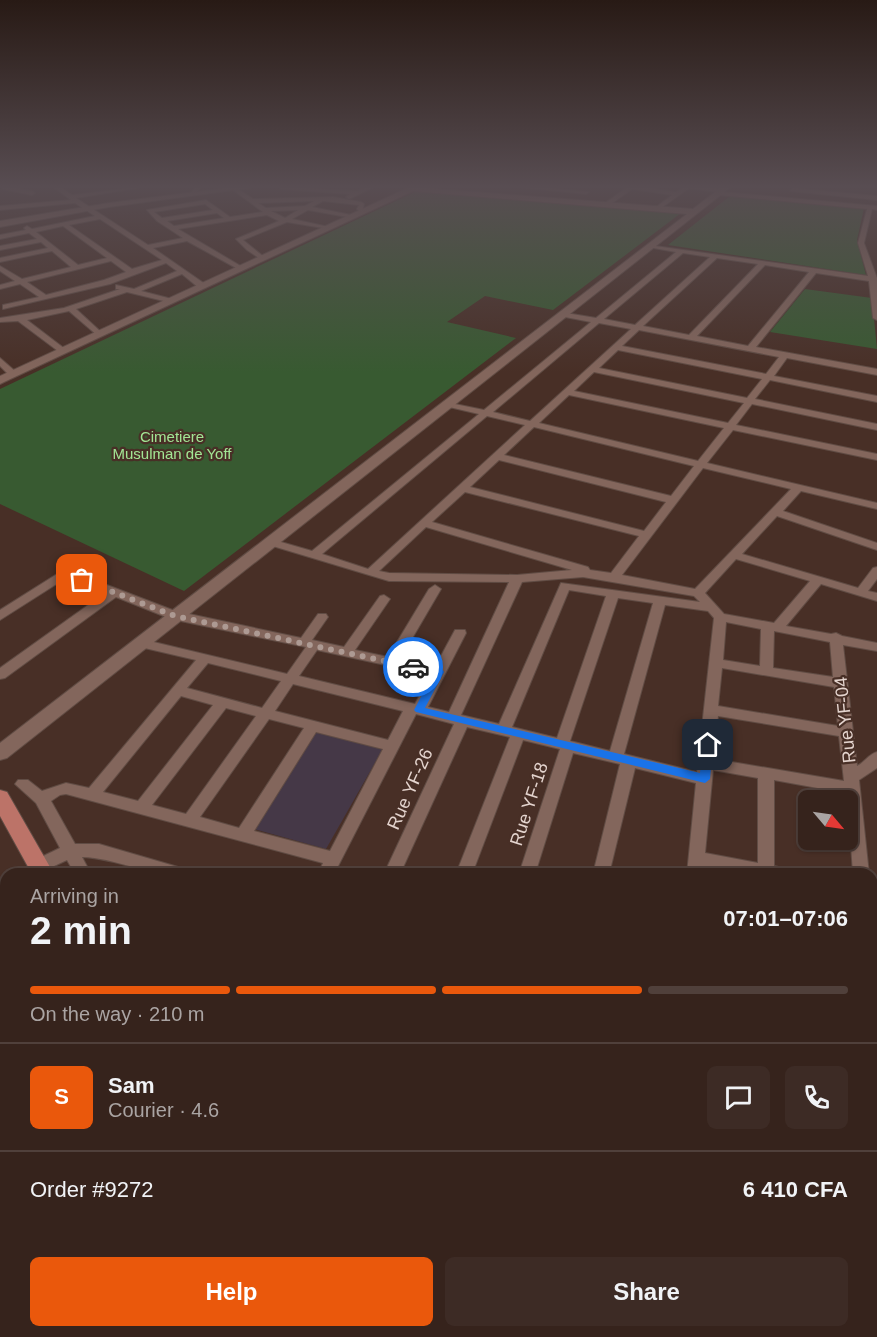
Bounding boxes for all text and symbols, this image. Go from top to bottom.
park label: Cimetiere Musulman de Yoff [113,428,232,462]
pin [56,554,107,605]
icon: bag [65,563,98,596]
courier [383,637,443,697]
icon: car [397,651,430,684]
street label: Rue YF-04 [831,676,859,764]
pin [682,719,733,770]
icon: home [691,728,724,761]
street label: Rue YF-26 [383,745,437,833]
street label: Rue YF-18 [506,760,552,848]
north arrow [798,790,858,850]
map controls [798,790,858,850]
text: Arriving in [30,885,119,907]
text: 07:01–07:06 [723,906,848,931]
text: 2 min [30,909,132,952]
text: On the way · 210 m [30,1003,205,1025]
button: chat [707,1066,770,1129]
button: phone [785,1066,848,1129]
text: Sam [108,1073,154,1098]
text: S [54,1084,69,1109]
text: Courier · 4.6 [108,1099,219,1121]
text: Order #9272 [30,1177,154,1202]
text: 6 410 CFA [743,1177,848,1202]
button: Help [30,1257,433,1326]
button: Share [445,1257,848,1326]

